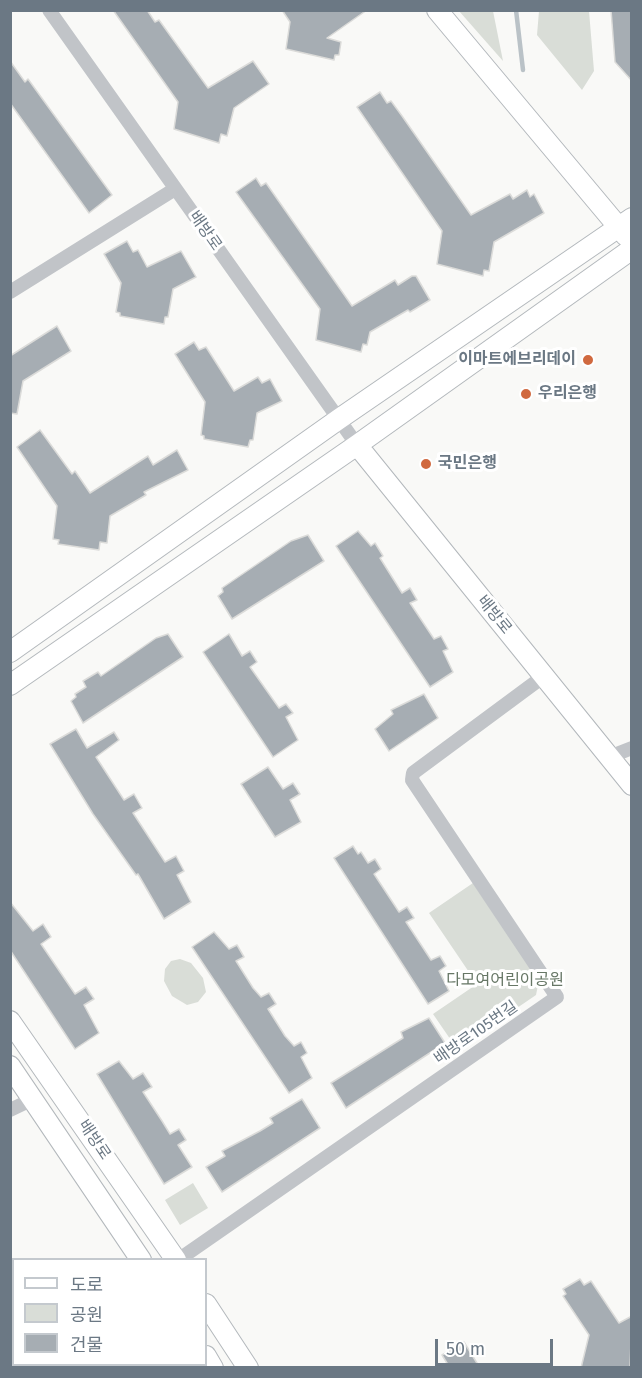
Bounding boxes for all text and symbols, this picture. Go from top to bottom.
street label: 배방로 [184,207,226,255]
place label: 이마트에브리데이 [458,350,576,370]
marker: 이마트에브리데이 [581,353,595,367]
place label: 우리은행 [538,384,597,404]
marker: 우리은행 [519,387,533,401]
place label: 국민은행 [438,454,497,474]
marker: 국민은행 [419,457,433,471]
street label: 배방로 [473,592,515,638]
park label: 다모여어린이공원 [446,971,564,991]
street label: 배방로105번길 [431,997,521,1069]
street label: 배방로 [74,1116,114,1164]
legend [12,1258,207,1366]
text: 도로 [70,1274,103,1296]
text: 공원 [70,1304,103,1326]
scale bar [438,1327,556,1365]
text: 건물 [70,1334,103,1356]
text: 50 m [446,1338,485,1360]

